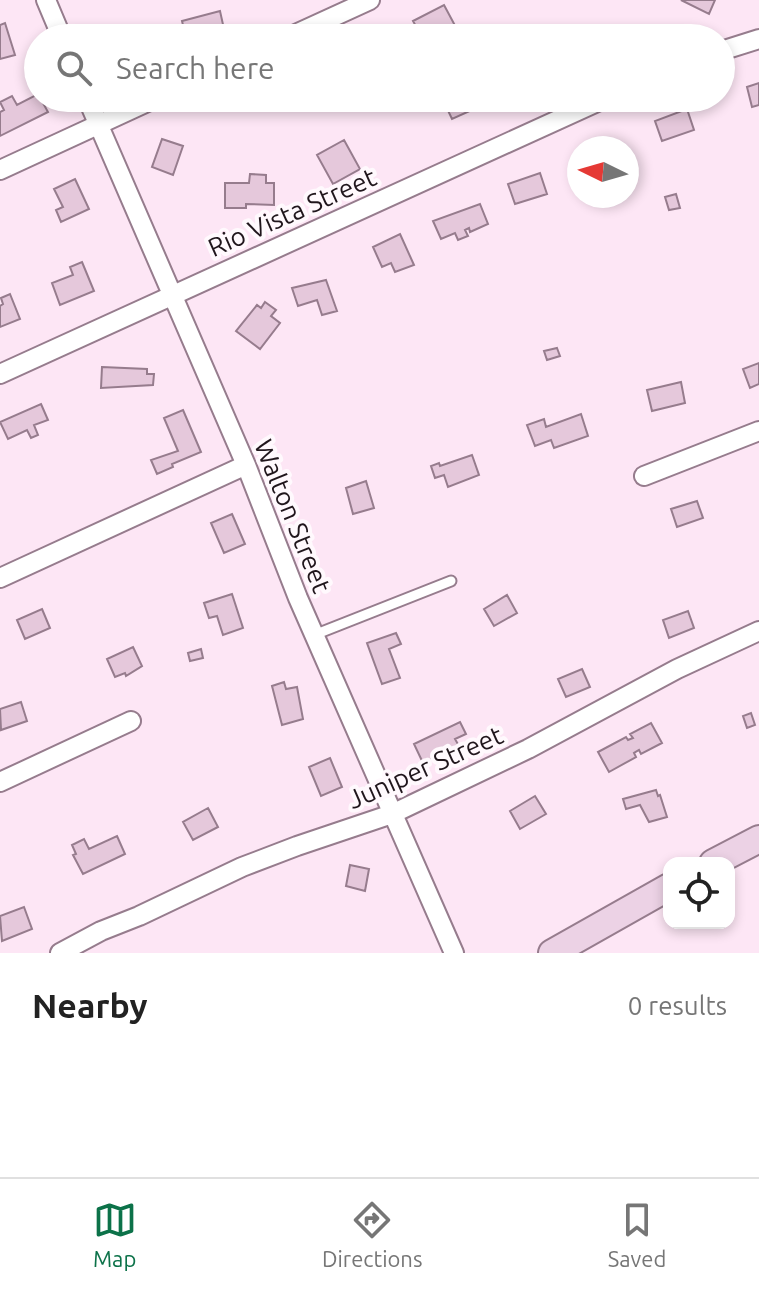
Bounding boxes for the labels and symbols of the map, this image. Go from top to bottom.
north arrow [567,136,639,208]
street label: Rio Vista Street [204,162,380,262]
street label: Walton Street [249,435,337,597]
street label: Juniper Street [343,720,507,814]

